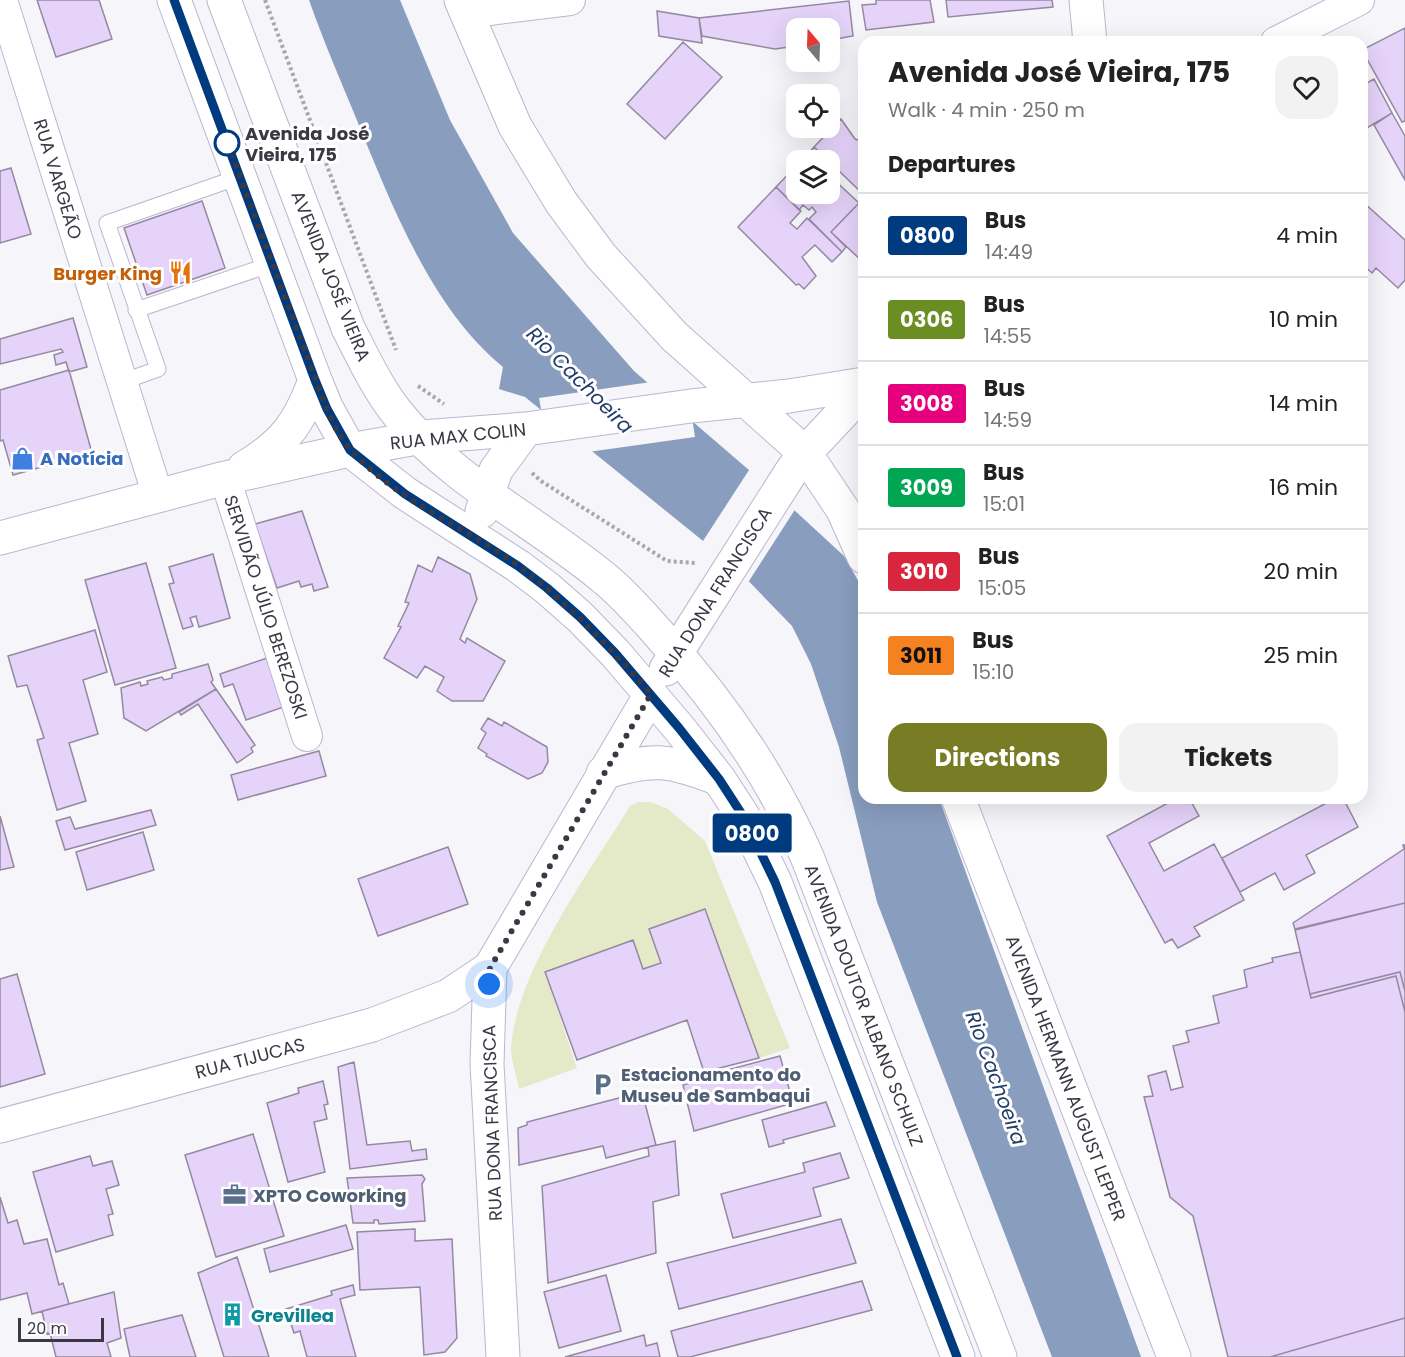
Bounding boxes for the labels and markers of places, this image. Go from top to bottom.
place label: Avenida José Vieira, 175 [245,121,369,167]
marker: Avenida José Vieira, 175 [214,130,240,156]
restaurant icon: Burger King [167,260,193,286]
place label: Burger King [53,261,162,286]
shop icon: A Notícia [9,445,35,471]
place label: A Notícia [40,446,124,471]
place label: Estacionamento do Museu de Sambaqui [621,1062,810,1108]
parking icon: Estacionamento do Museu de Sambaqui [590,1071,616,1097]
office icon: XPTO Coworking [222,1182,248,1208]
place label: XPTO Coworking [253,1183,406,1208]
building icon: Grevillea [220,1302,246,1328]
place label: Grevillea [251,1303,334,1328]

